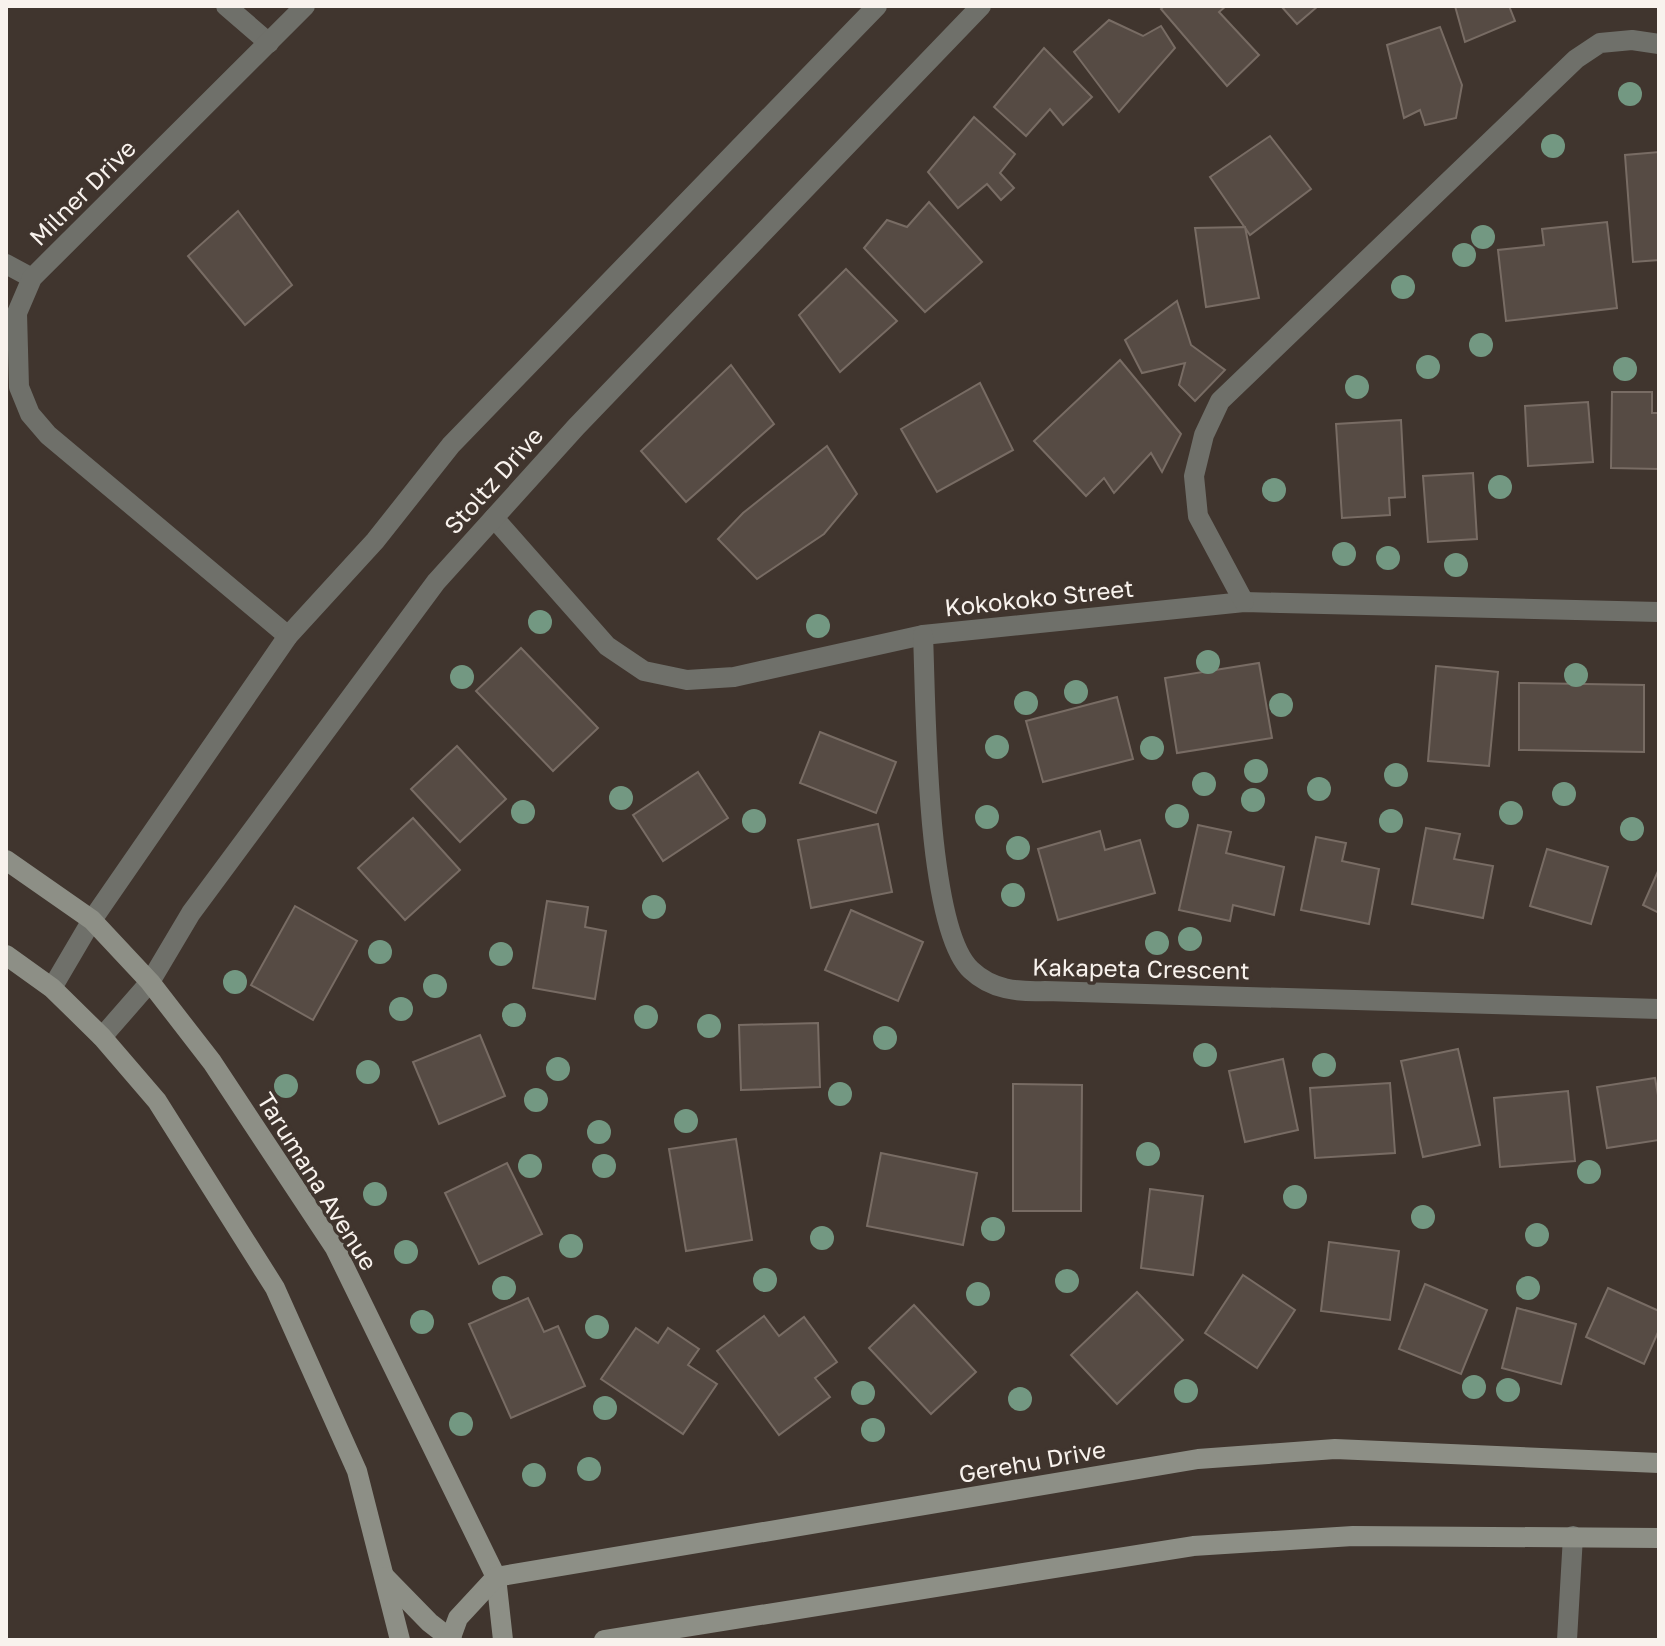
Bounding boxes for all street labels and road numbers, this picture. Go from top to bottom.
street label: Milner Drive [23,133,141,251]
street label: Stoltz Drive [437,421,549,539]
street label: Kokokoko Street [943,573,1135,621]
street label: Kakapeta Crescent [1032,952,1250,984]
street label: Tarumana Avenue [252,1087,384,1275]
street label: Gerehu Drive [956,1434,1108,1488]

